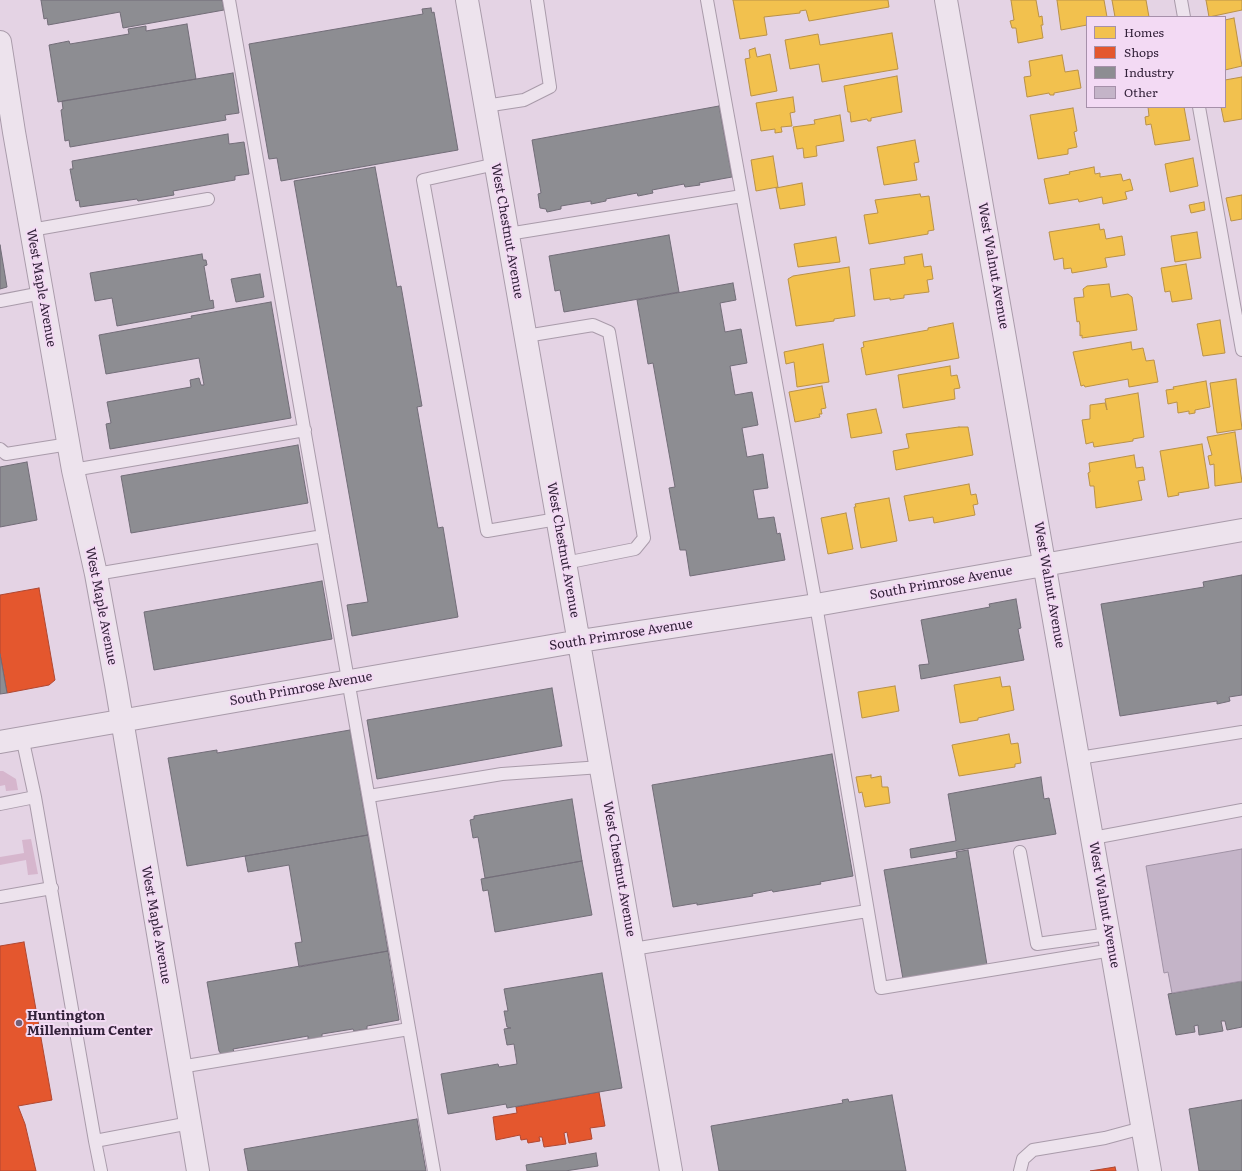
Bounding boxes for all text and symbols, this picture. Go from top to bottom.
legend [1086,16,1226,108]
text: Homes [1124,23,1164,41]
text: Shops [1124,43,1159,61]
text: Industry [1124,63,1174,81]
text: Other [1124,83,1158,101]
street label: West Chestnut Avenue [487,162,527,300]
street label: West Walnut Avenue [974,202,1012,330]
street label: West Maple Avenue [23,228,59,348]
street label: West Chestnut Avenue [543,481,583,619]
street label: West Walnut Avenue [1030,521,1068,649]
street label: West Maple Avenue [82,546,120,666]
street label: South Primrose Avenue [868,563,1014,603]
street label: South Primrose Avenue [548,616,694,654]
street label: South Primrose Avenue [228,669,374,709]
street label: West Chestnut Avenue [599,800,639,938]
street label: West Walnut Avenue [1085,841,1123,969]
street label: West Maple Avenue [138,865,174,985]
place label: Huntington Millennium Center [27,1008,153,1039]
marker: Huntington Millennium Center [14,1018,24,1028]

